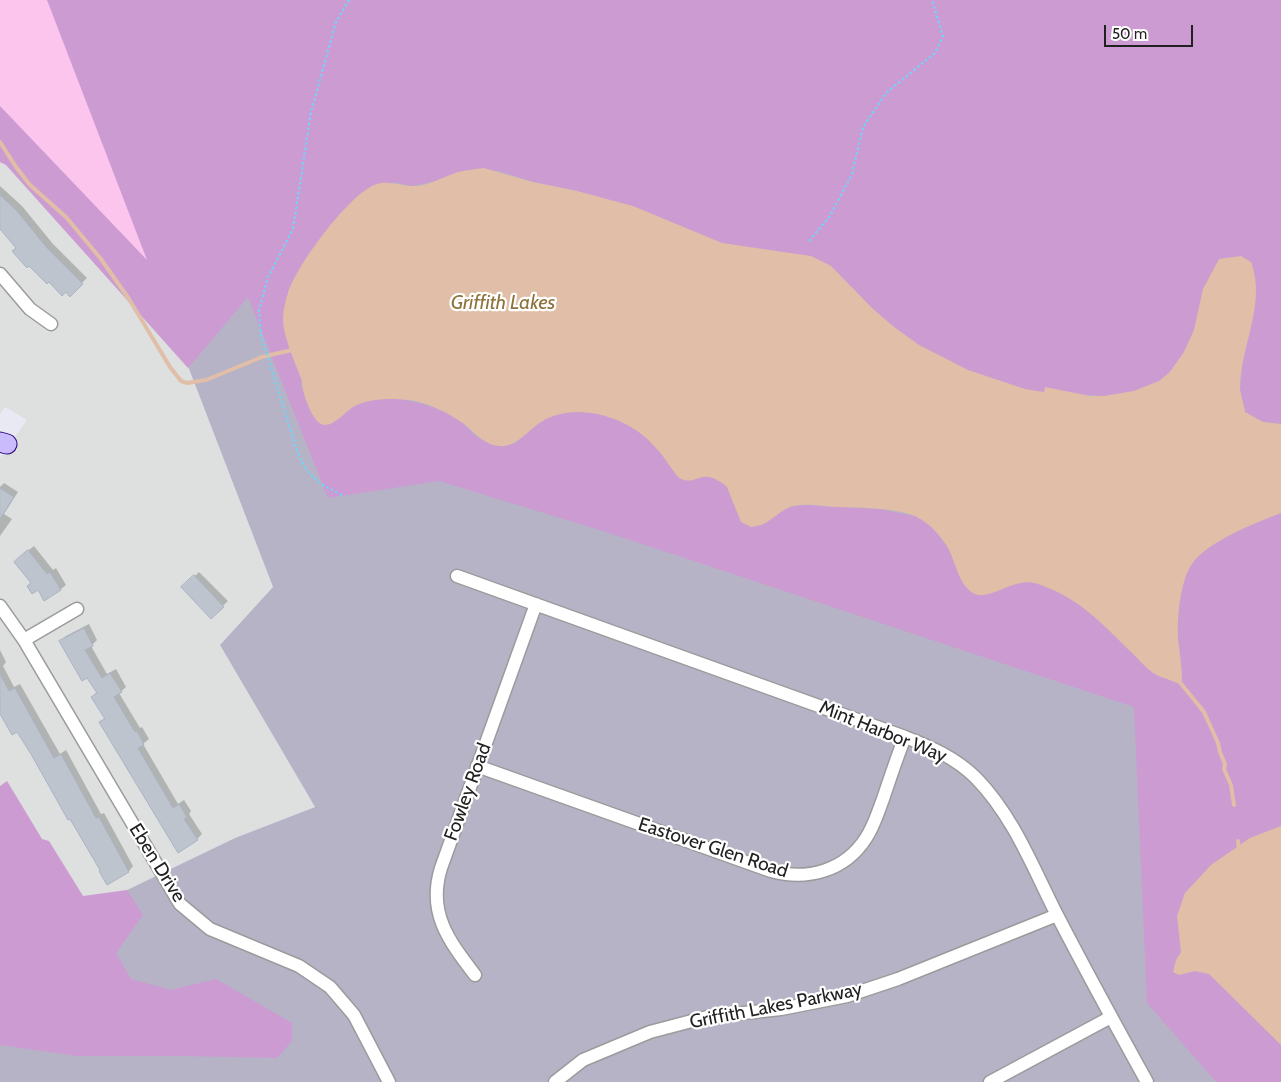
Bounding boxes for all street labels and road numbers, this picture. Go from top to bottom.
street label: Mint Harbor Way [816,696,950,768]
street label: Fowley Road [440,740,496,844]
street label: Eastover Glen Road [635,813,791,883]
street label: Eben Drive [124,820,190,906]
street label: Griffith Lakes Parkway [688,978,864,1034]

